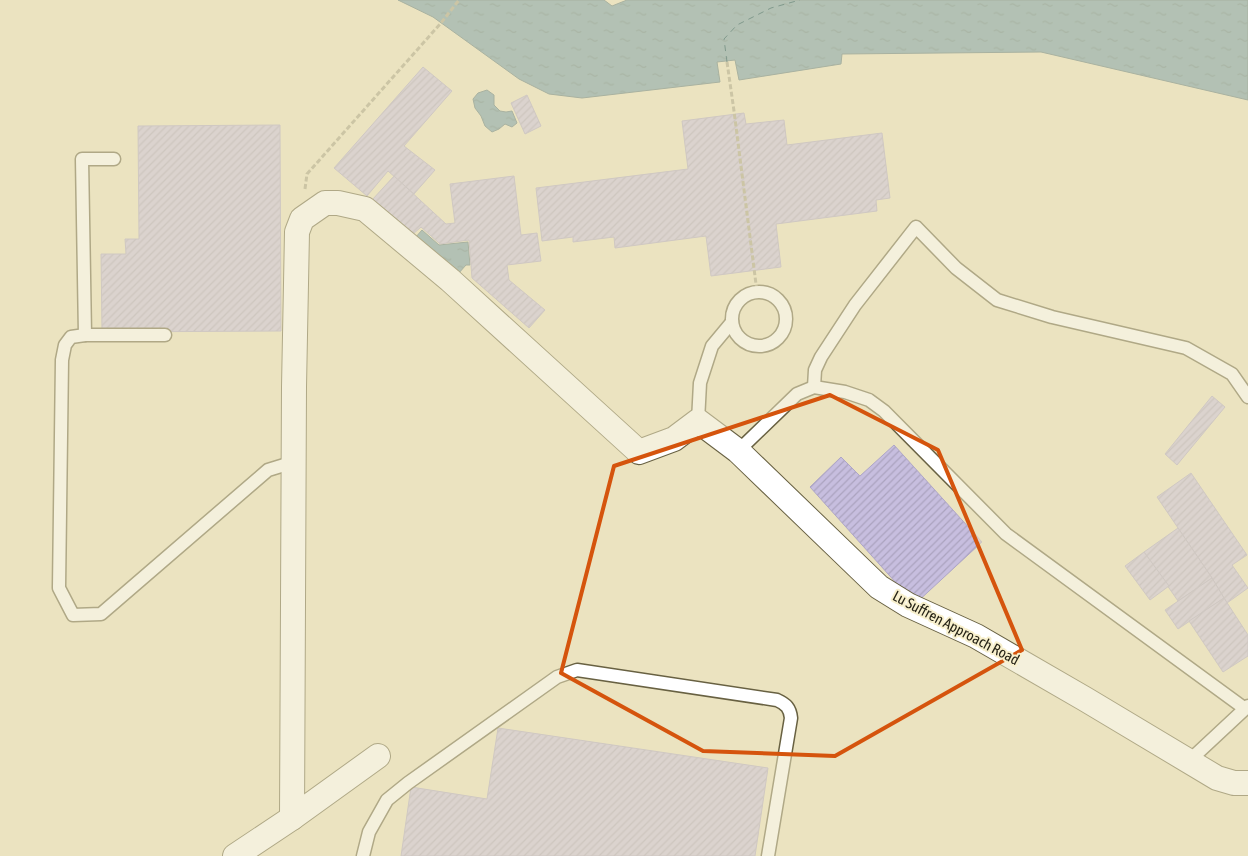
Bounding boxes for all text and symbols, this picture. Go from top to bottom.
street label: Lu Suffren Approach Road [890,587,1022,668]

